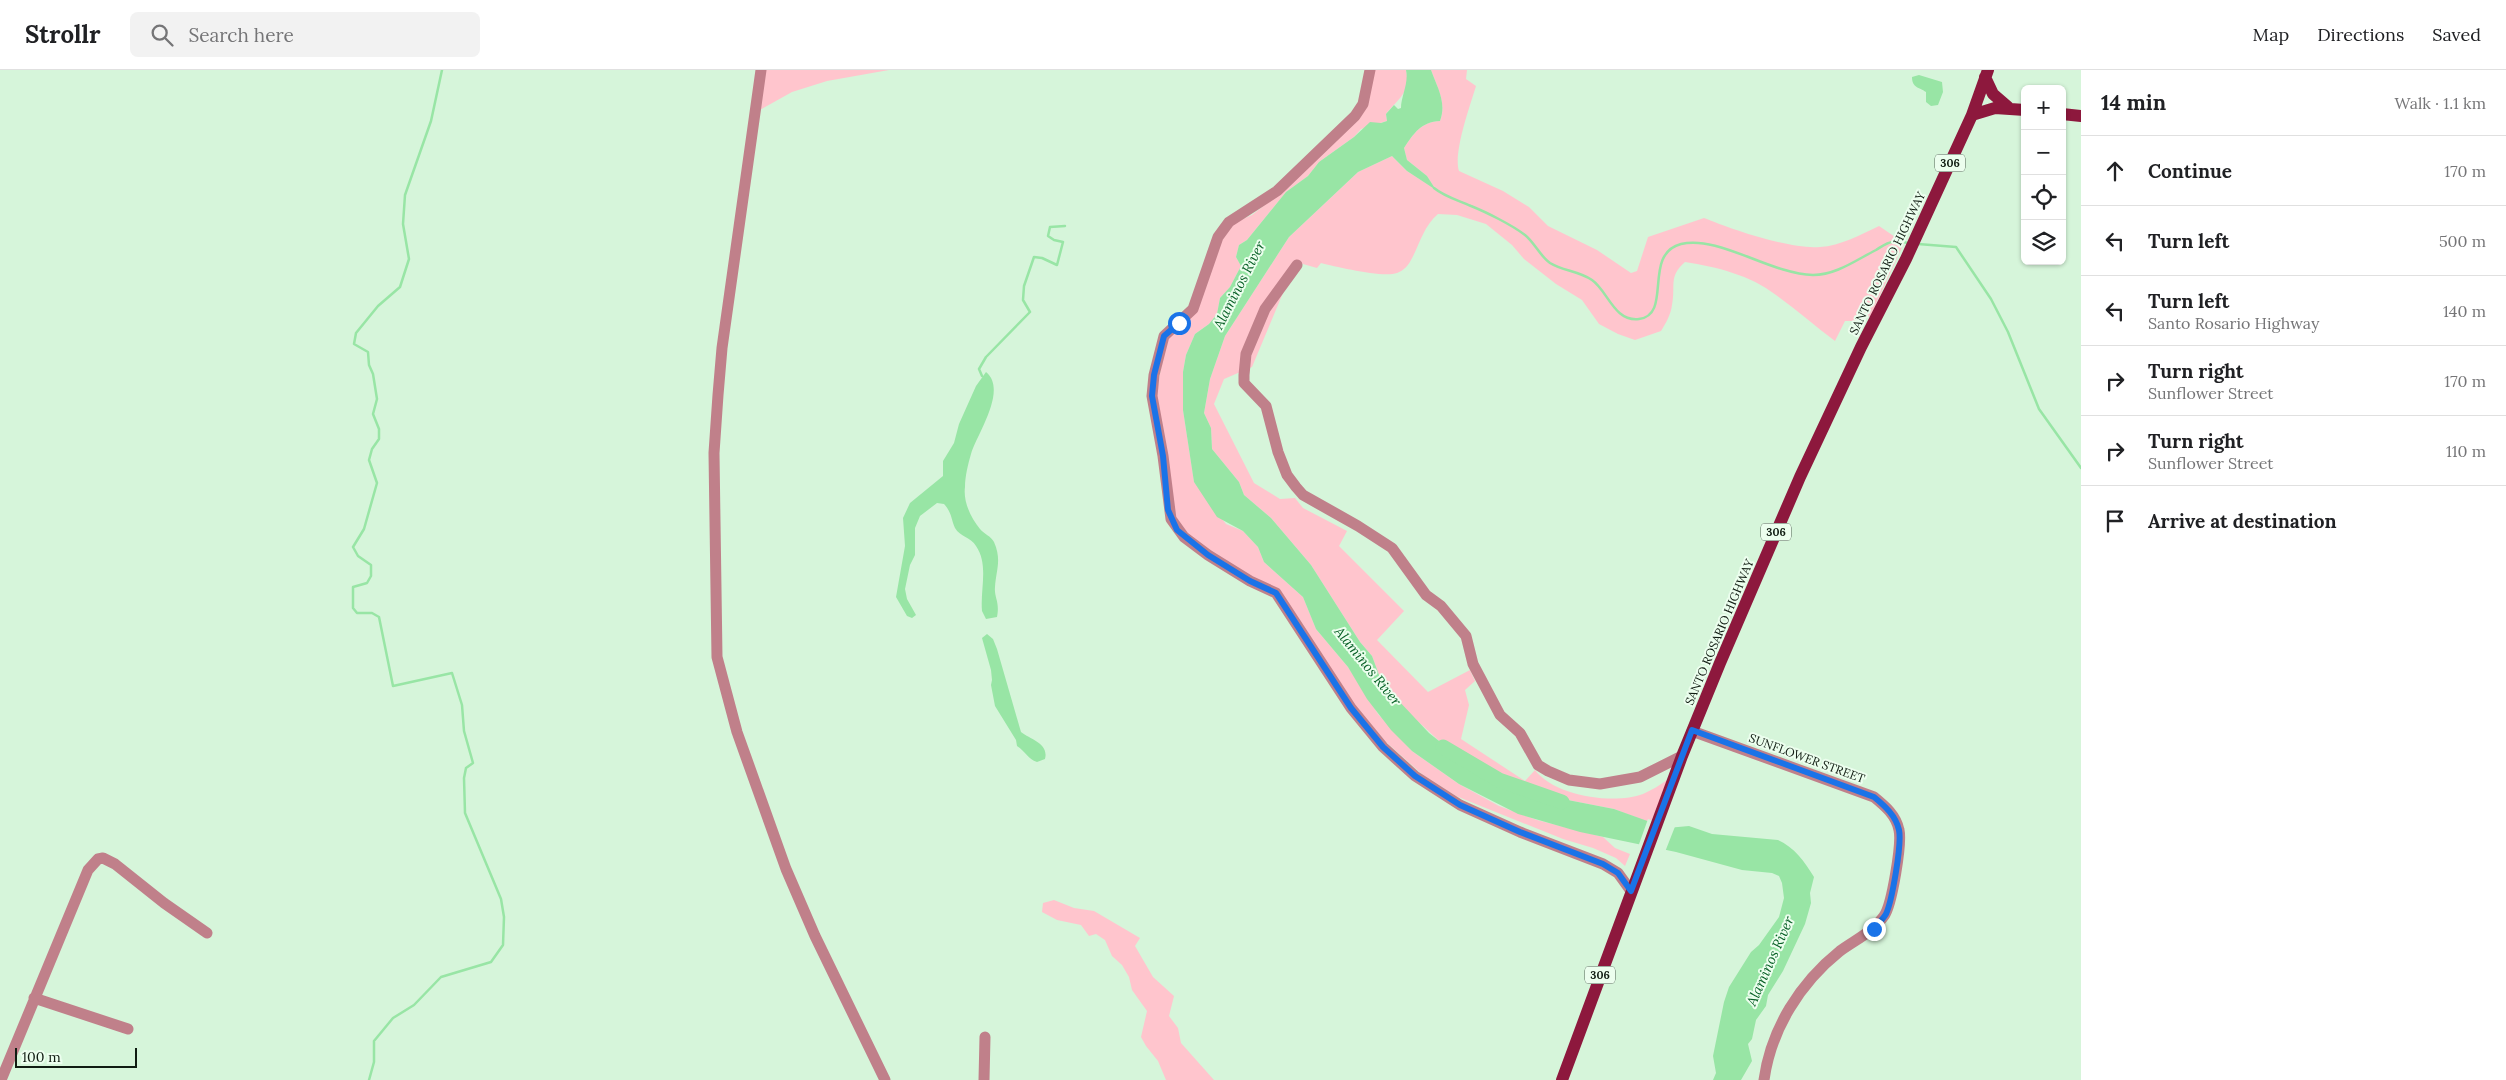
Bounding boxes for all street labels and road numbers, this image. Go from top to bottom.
road number: 306 [1935,155,1965,172]
street label: SANTO ROSARIO HIGHWAY [1846,189,1928,337]
road number: 306 [1761,524,1791,541]
street label: SANTO ROSARIO HIGHWAY [1681,556,1757,707]
street label: SUNFLOWER STREET [1747,730,1867,786]
road number: 306 [1585,966,1615,984]

